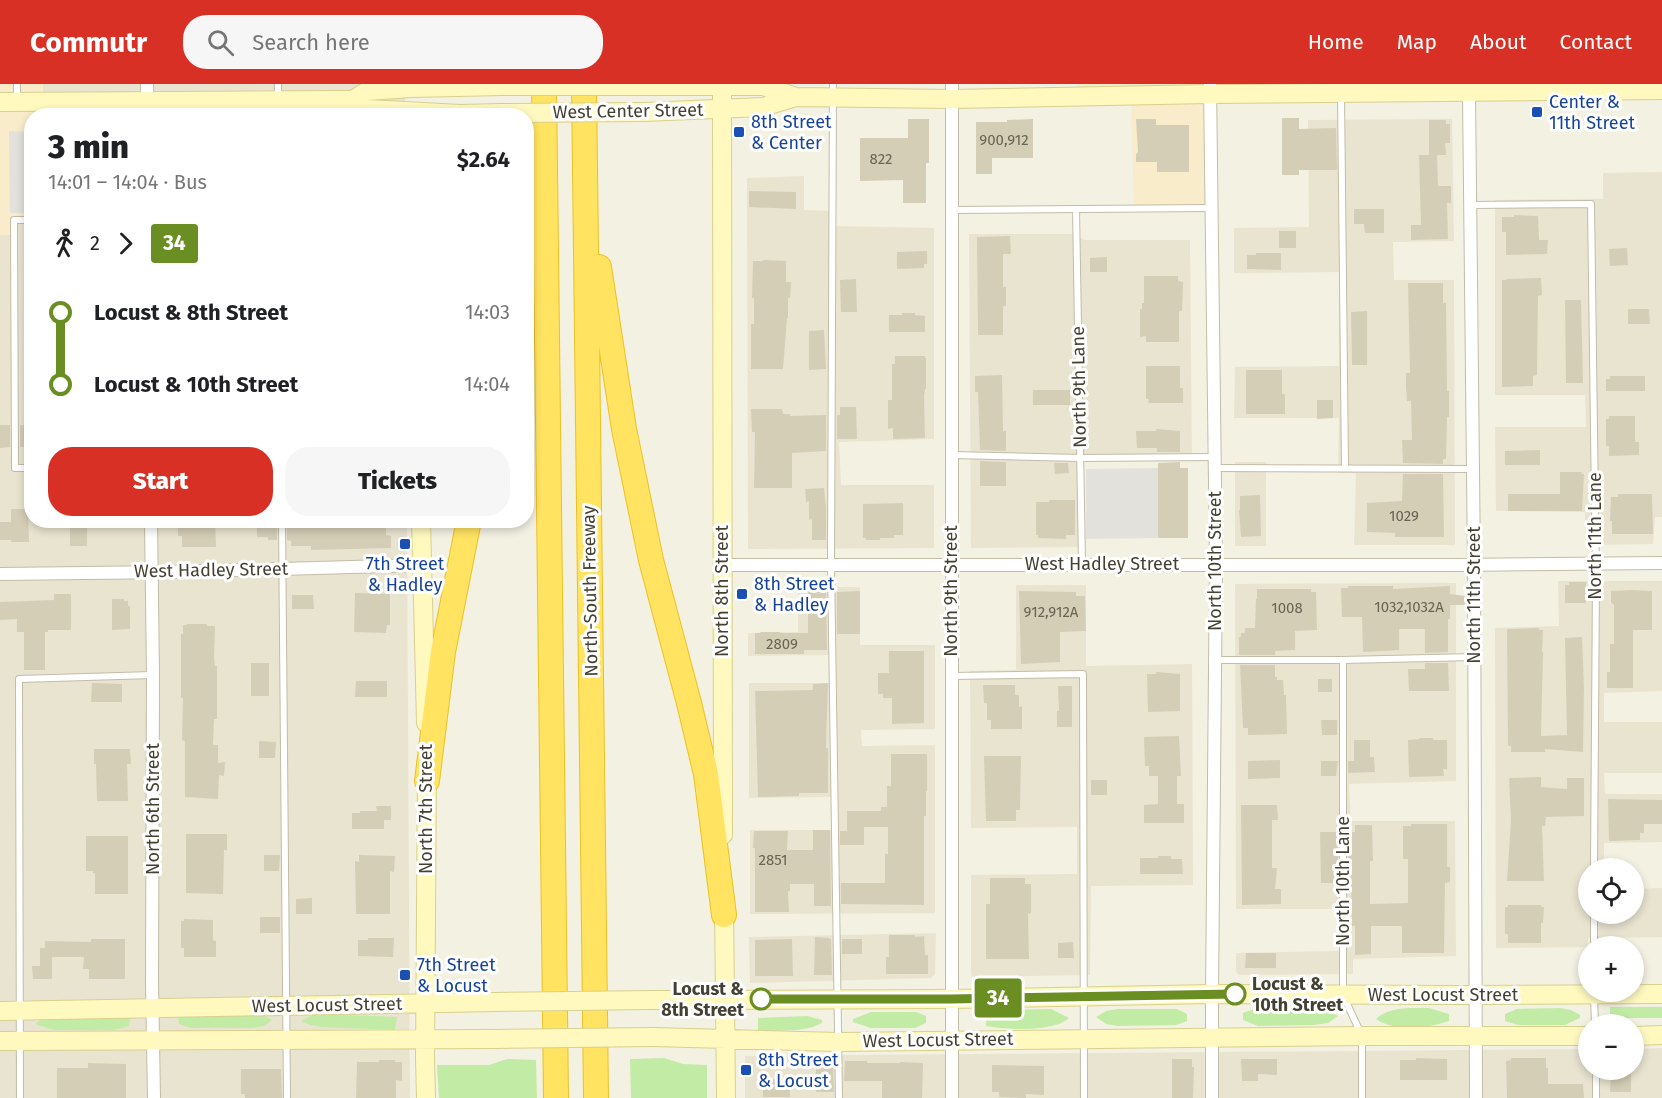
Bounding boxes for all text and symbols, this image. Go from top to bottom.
search box [183,15,603,69]
text: Commutr [30,26,147,59]
icon: search [204,26,237,59]
text: Search here [252,29,370,56]
text: Home [1308,29,1364,55]
text: Map [1397,29,1437,55]
text: About [1470,29,1527,55]
text: Contact [1560,29,1632,55]
place label: Center & 11th Street [1549,91,1635,134]
street label: West Center Street [552,99,704,123]
marker: Center & 11th Street [1530,105,1544,119]
place label: 8th Street & Center [751,111,832,154]
marker: 8th Street & Center [732,125,746,139]
text: 3 min [48,127,129,167]
house number: 900,912 [979,131,1029,149]
text: $2.64 [457,146,510,173]
house number: 822 [870,150,892,168]
text: 14:01 – 14:04 · Bus [48,170,207,194]
icon: walk [48,227,81,260]
icon: forward [109,227,142,260]
text: 34 [163,230,186,256]
text: 2 [90,231,100,255]
text: Locust & 8th Street [94,299,288,326]
text: 14:03 [465,300,510,324]
street label: North 9th Lane [1067,326,1091,448]
text: Locust & 10th Street [94,371,298,398]
text: 14:04 [464,372,510,396]
button: Start [48,447,273,516]
button: Tickets [285,447,510,516]
street label: North 11th Lane [1584,472,1606,600]
street label: North 10th Street [1204,490,1226,631]
street label: North-South Freeway [578,505,602,677]
house number: 1029 [1389,507,1419,525]
street label: North 8th Street [711,524,733,657]
street label: North 9th Street [940,525,962,657]
street label: North 11th Street [1463,526,1485,664]
marker: 7th Street & Hadley [398,537,412,551]
place label: 7th Street & Hadley [366,553,445,596]
street label: West Hadley Street [1025,553,1180,575]
street label: West Hadley Street [134,558,289,582]
place label: 8th Street & Hadley [754,573,835,616]
marker: 8th Street & Hadley [735,587,749,601]
house number: 1032,1032A [1374,598,1444,616]
house number: 1008 [1271,599,1303,617]
house number: 912,912A [1024,603,1079,621]
house number: 2809 [766,635,798,653]
street label: North 6th Street [142,743,164,875]
street label: North 7th Street [415,743,437,874]
street label: North 10th Lane [1332,816,1354,946]
house number: 2851 [759,851,787,869]
map controls [1578,858,1644,1080]
button: locate [1578,858,1644,924]
button: + [1578,936,1644,1002]
place label: 7th Street & Locust [417,954,496,997]
marker: 7th Street & Locust [398,968,412,982]
place label: Locust & 10th Street [1252,973,1344,1016]
place label: Locust & 8th Street [661,978,745,1021]
line badge: 34 [971,978,1025,1018]
marker: Locust & 10th Street [1224,983,1246,1005]
street label: West Locust Street [1368,984,1519,1006]
text: 34 [987,985,1009,1011]
marker: Locust & 8th Street [750,988,772,1010]
street label: West Locust Street [252,993,403,1017]
button: − [1578,1014,1644,1080]
street label: West Locust Street [863,1028,1014,1052]
place label: 8th Street & Locust [758,1049,839,1092]
marker: 8th Street & Locust [739,1063,753,1077]

